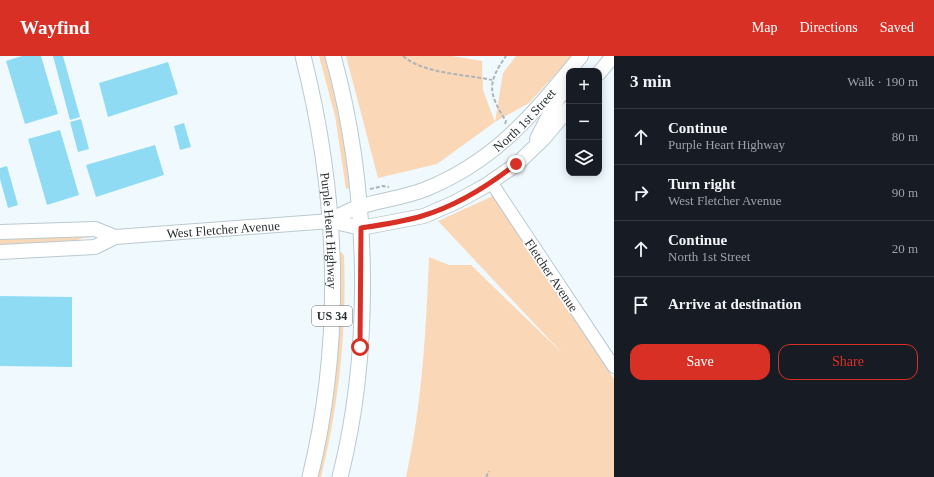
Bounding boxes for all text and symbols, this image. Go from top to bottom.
text: Wayfind [20,17,90,38]
text: Map [752,20,777,35]
text: Directions [799,20,858,35]
text: Saved [880,20,914,35]
map controls [566,68,602,176]
button: + [566,68,602,104]
text: 3 min [630,72,671,91]
text: Walk · 190 m [847,74,918,89]
street label: North 1st Street [490,85,559,155]
button: − [566,104,602,140]
text: Continue [668,120,727,136]
icon: ahead [630,126,652,148]
text: 80 m [892,129,918,144]
text: Purple Heart Highway [668,137,785,152]
button: layers [566,140,602,176]
route end [507,155,525,173]
street label: Purple Heart Highway [317,171,340,290]
text: Turn right [668,176,735,192]
icon: right [630,182,652,204]
text: 90 m [892,185,918,200]
text: West Fletcher Avenue [668,193,782,208]
street label: West Fletcher Avenue [166,218,281,241]
text: Continue [668,232,727,248]
street label: Fletcher Avenue [522,236,582,315]
icon: ahead [630,238,652,260]
text: 20 m [892,241,918,256]
text: North 1st Street [668,249,750,264]
icon: arrive [630,294,652,316]
text: Arrive at destination [668,296,801,312]
road number: US 34 [312,306,352,326]
route start [351,338,369,356]
button: Save [630,344,770,380]
button: Share [778,344,918,380]

